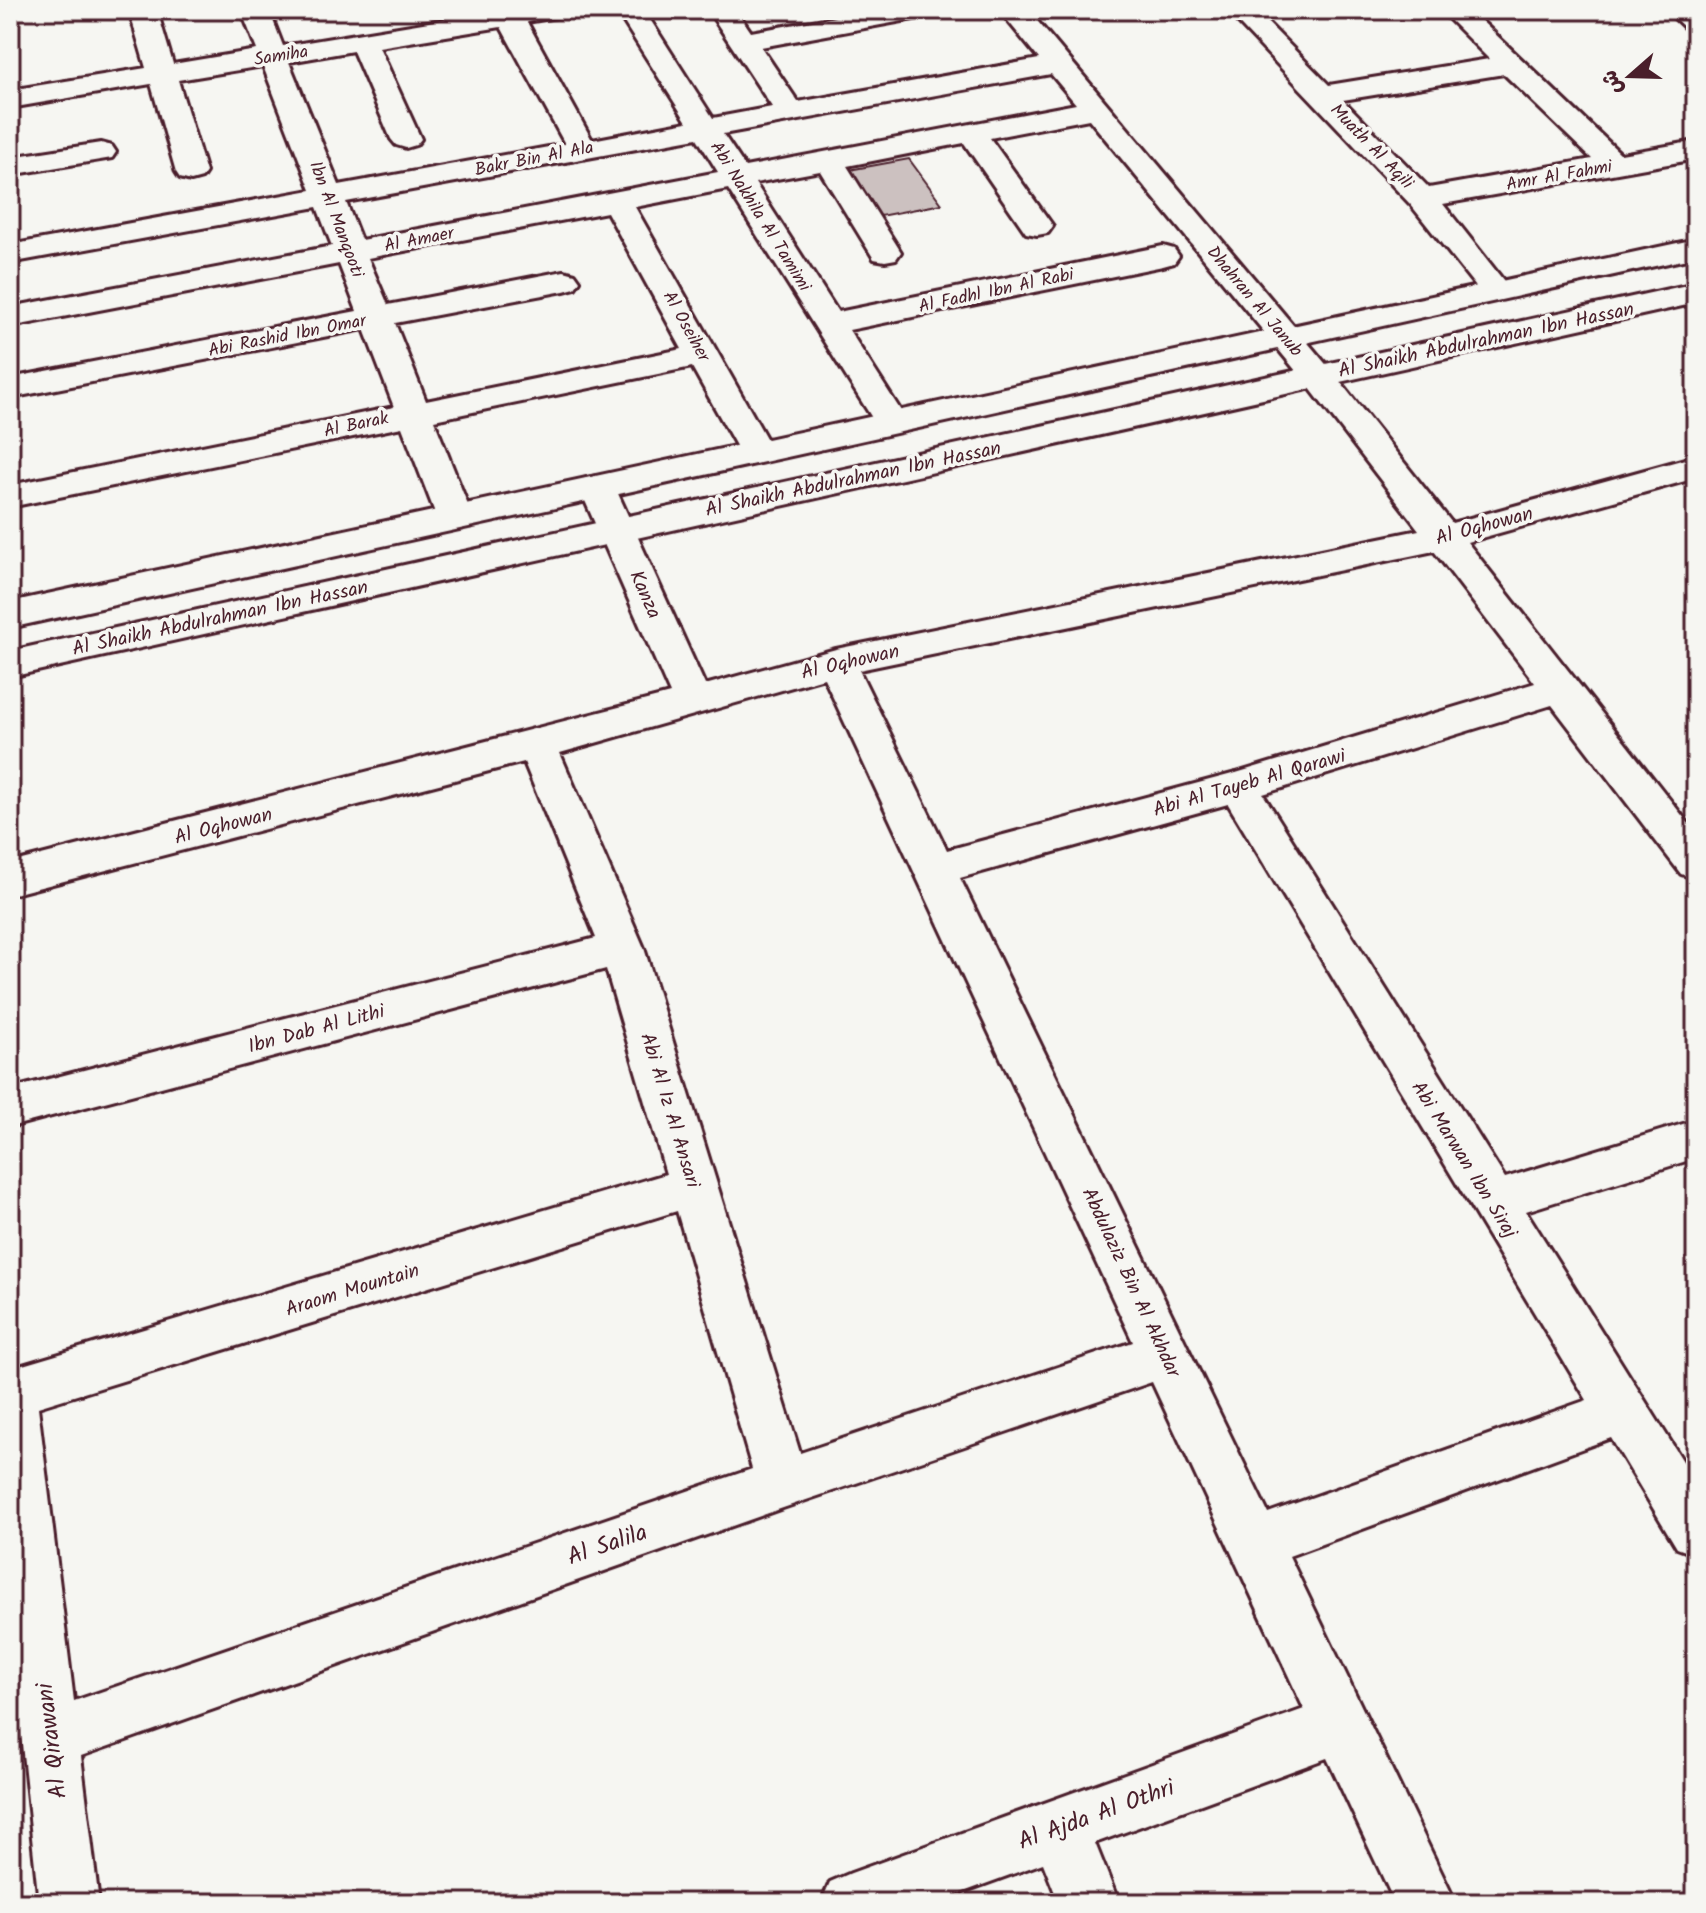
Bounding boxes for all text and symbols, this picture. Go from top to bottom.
north arrow [1590,36,1670,116]
street label: Samiha [252,38,311,75]
text: ش [1593,65,1634,99]
street label: Muath Al Aqili [1322,97,1420,197]
street label: Bakr Bin Al Ala [472,134,596,185]
street label: Abi Nakhila Al Tamimi [702,136,818,298]
street label: Amr Al Fahmi [1504,153,1615,200]
street label: Ibn Al Manqooti [300,157,371,283]
street label: Al Amaer [382,219,458,261]
street label: Dhahran Al Janub [1198,240,1310,364]
street label: Al Fadhl Ibn Al Rabi [916,261,1077,322]
street label: Al Oseiher [654,286,718,368]
street label: Al Shaikh Abdulrahman Ibn Hassan [1335,294,1637,388]
street label: Abi Rashid Ibn Omar [206,307,370,366]
street label: Al Barak [321,404,392,446]
street label: Al Shaikh Abdulrahman Ibn Hassan [702,433,1004,527]
street label: Al Oqhowan [1432,499,1537,555]
street label: Kanza [619,565,669,624]
street label: Al Shaikh Abdulrahman Ibn Hassan [69,572,371,666]
street label: Al Oqhowan [798,636,903,690]
street label: Abi Al Tayeb Al Qarawi [1149,741,1351,827]
street label: Al Oqhowan [171,799,276,855]
street label: Ibn Dab Al Lithi [245,996,390,1064]
street label: Abi Al Iz Al Ansari [630,1029,708,1193]
street label: Abi Marwan Ibn Siraj [1402,1075,1525,1246]
street label: Abdulaziz Bin Al Akhdar [1072,1183,1189,1384]
street label: Araom Mountain [282,1255,424,1327]
street label: Al Salila [562,1513,653,1577]
street label: Al Qirawani [26,1679,79,1801]
street label: Al Ajda Al Othri [1013,1769,1182,1862]

